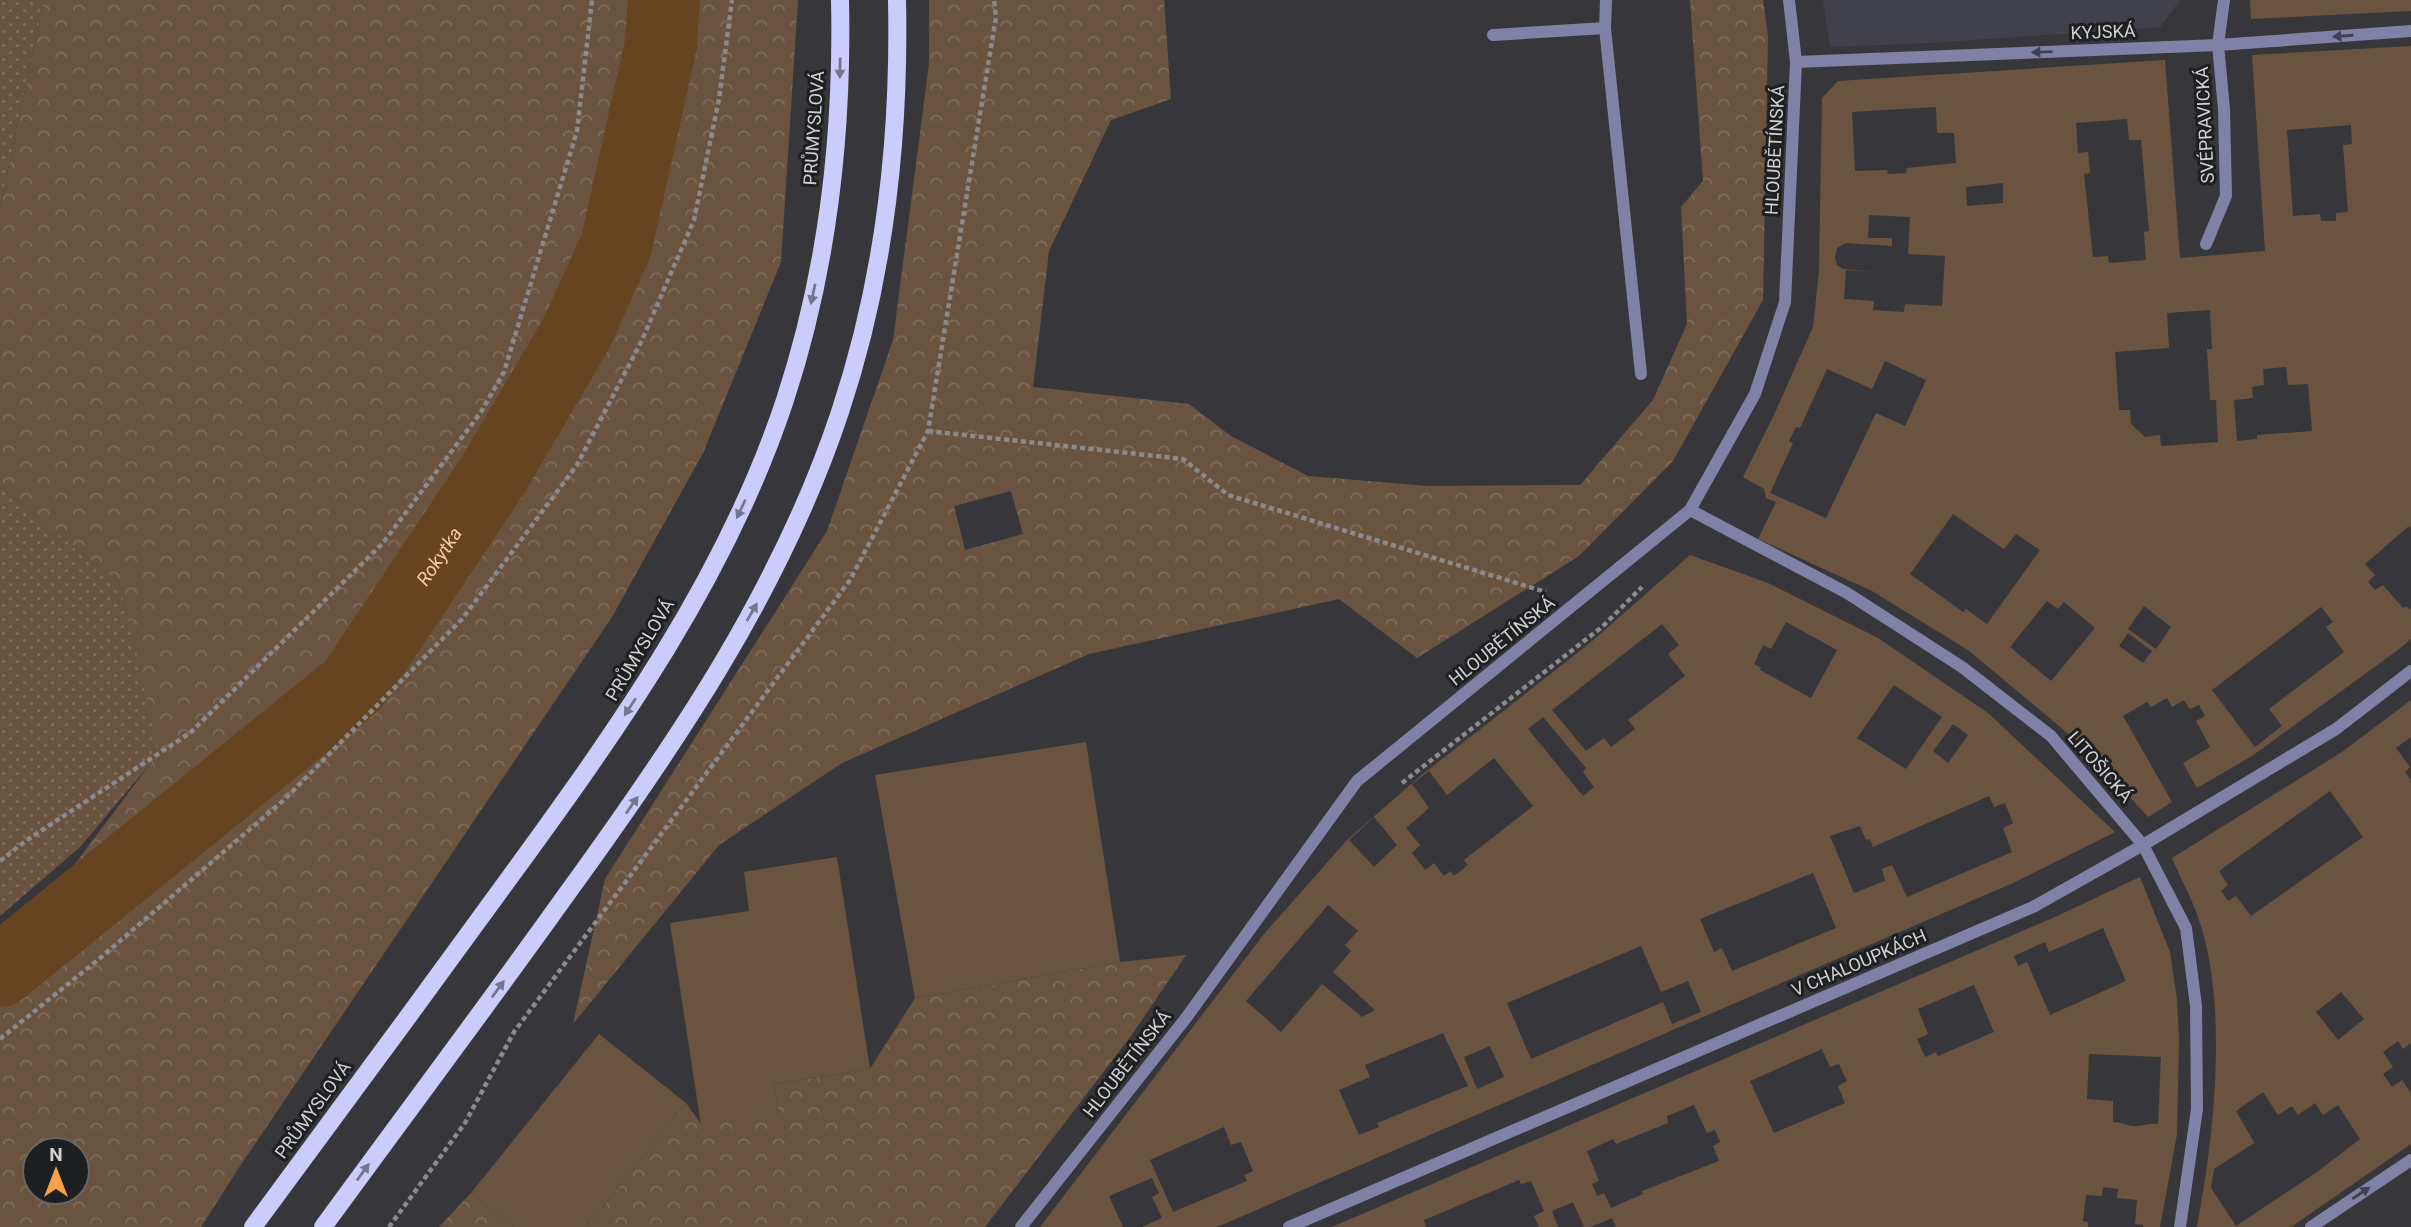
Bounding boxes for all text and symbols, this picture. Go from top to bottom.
street label: KYJSKÁ [2070,20,2136,43]
one-way arrow [2332,31,2354,42]
one-way arrow [2031,47,2053,58]
one-way arrow [834,57,846,79]
street label: SVÉPRAVICKÁ [2191,66,2218,184]
street label: PRŮMYSLOVÁ [798,70,828,186]
street label: HLOUBĚTÍNSKÁ [1761,84,1788,215]
one-way arrow [808,283,819,305]
one-way arrow [735,499,747,519]
water label: Rokytka [412,523,467,590]
street label: HLOUBĚTÍNSKÁ [1445,591,1559,690]
street label: PRŮMYSLOVÁ [600,594,678,704]
one-way arrow [746,602,759,621]
one-way arrow [623,697,636,717]
street label: LITOŠICKÁ [2064,727,2137,807]
one-way arrow [625,795,638,814]
street label: V CHALOUPKÁCH [1788,925,1929,1000]
one-way arrow [491,980,505,998]
street label: HLOUBĚTÍNSKÁ [1078,1006,1175,1121]
street label: PRŮMYSLOVÁ [270,1056,355,1162]
north arrow [21,1136,91,1206]
text: N [49,1143,63,1166]
one-way arrow [356,1163,370,1181]
one-way arrow [2352,1186,2370,1200]

